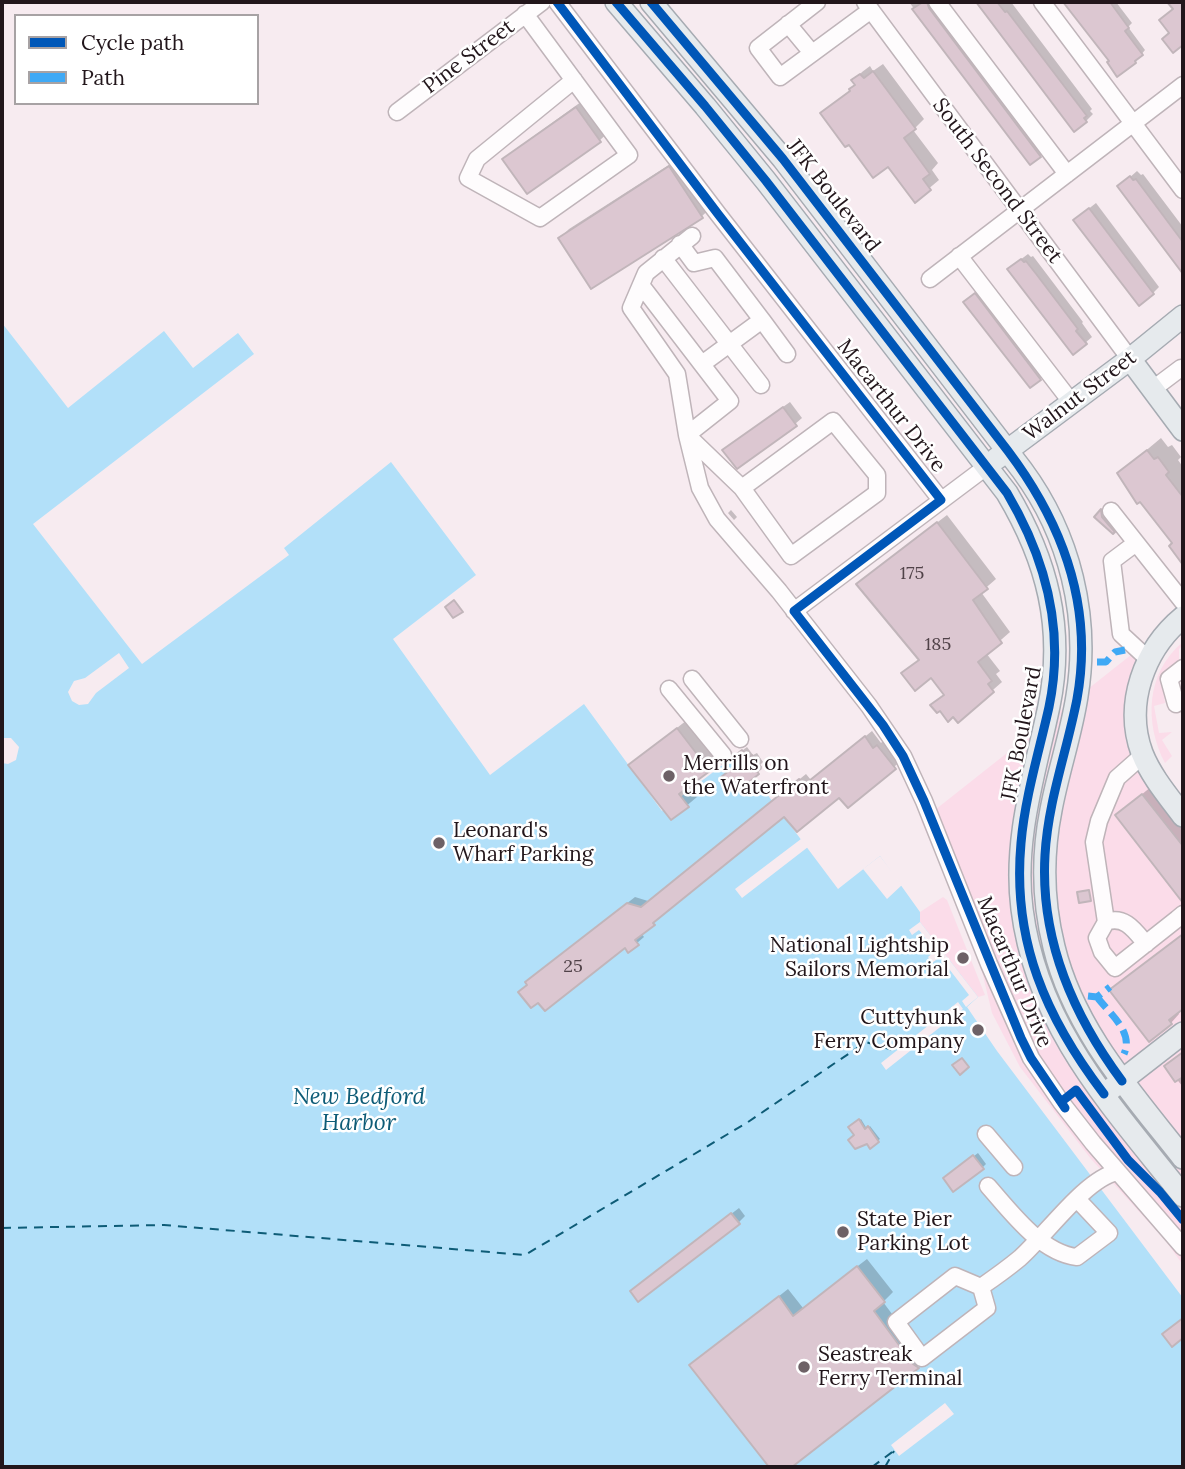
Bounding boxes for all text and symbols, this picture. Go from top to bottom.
legend [14,14,259,105]
street label: Pine Street [418,14,520,100]
text: Cycle path [81,29,184,56]
text: Path [81,64,125,91]
street label: South Second Street [927,94,1067,268]
street label: JFK Boulevard [781,134,885,258]
street label: Macarthur Drive [831,335,951,477]
street label: Walnut Street [1018,345,1142,447]
house number: 175 [900,563,924,585]
house number: 185 [925,634,951,656]
street label: JFK Boulevard [997,664,1047,804]
place label: Merrills on the Waterfront [683,751,829,801]
marker: Merrills on the Waterfront [661,768,677,784]
place label: Leonard's Wharf Parking [453,818,593,868]
marker: Leonard's Wharf Parking [431,835,447,851]
street label: Macarthur Drive [971,893,1057,1051]
place label: National Lightship Sailors Memorial [770,933,949,983]
marker: National Lightship Sailors Memorial [955,950,971,966]
house number: 25 [563,956,583,978]
place label: Cuttyhunk Ferry Company [813,1005,964,1055]
marker: Cuttyhunk Ferry Company [970,1022,986,1038]
water label: New Bedford Harbor [293,1083,425,1137]
place label: State Pier Parking Lot [857,1207,969,1257]
marker: State Pier Parking Lot [835,1224,851,1240]
place label: Seastreak Ferry Terminal [818,1342,963,1392]
marker: Seastreak Ferry Terminal [796,1359,812,1375]

